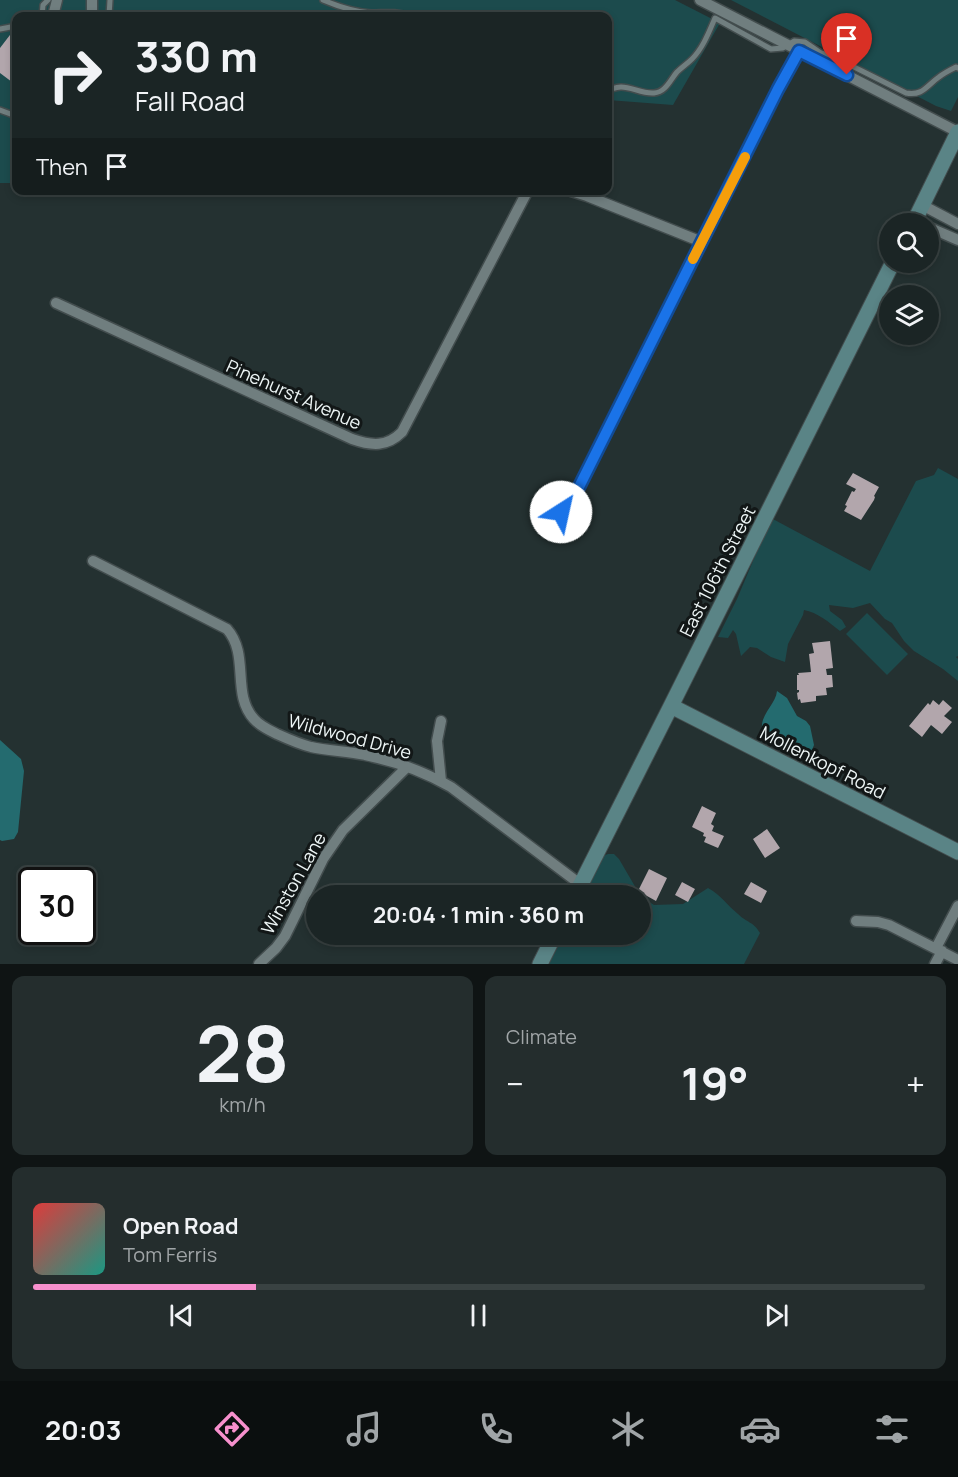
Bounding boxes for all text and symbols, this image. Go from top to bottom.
pin [821,13,872,75]
icon: arrive [830,22,863,55]
text: 330 m [135,27,258,85]
icon: right [36,36,114,114]
text: Fall Road [135,82,245,119]
icon: arrive [100,150,133,183]
text: Then [36,152,88,182]
map controls [879,213,939,345]
button: search [879,213,939,273]
button: layers [879,285,939,345]
street label: Pinehurst Avenue [223,353,365,435]
position arrow [529,480,593,544]
street label: East 106th Street [674,501,760,641]
street label: Wildwood Drive [286,708,414,764]
street label: Mollenkopf Road [756,720,890,804]
street label: Winston Lane [255,828,331,938]
speed limit sign: 30 [18,867,96,945]
text: 20:04 · 1 min · 360 m [373,900,584,930]
text: 28 [195,999,290,1105]
text: Climate [506,1023,577,1050]
text: 19° [681,1052,749,1114]
text: − [506,1061,524,1106]
text: + [906,1061,925,1106]
text: km/h [219,1091,266,1118]
text: Open Road [123,1211,238,1241]
text: Tom Ferris [123,1241,217,1268]
icon: previous [165,1299,198,1332]
icon: pause [462,1299,495,1332]
icon: next [760,1299,793,1332]
icon: directions [211,1408,253,1450]
icon: music [343,1408,385,1450]
icon: phone [475,1408,517,1450]
icon: climate [607,1408,649,1450]
icon: car [739,1408,781,1450]
icon: filters [871,1408,913,1450]
text: 20:03 [45,1411,122,1448]

